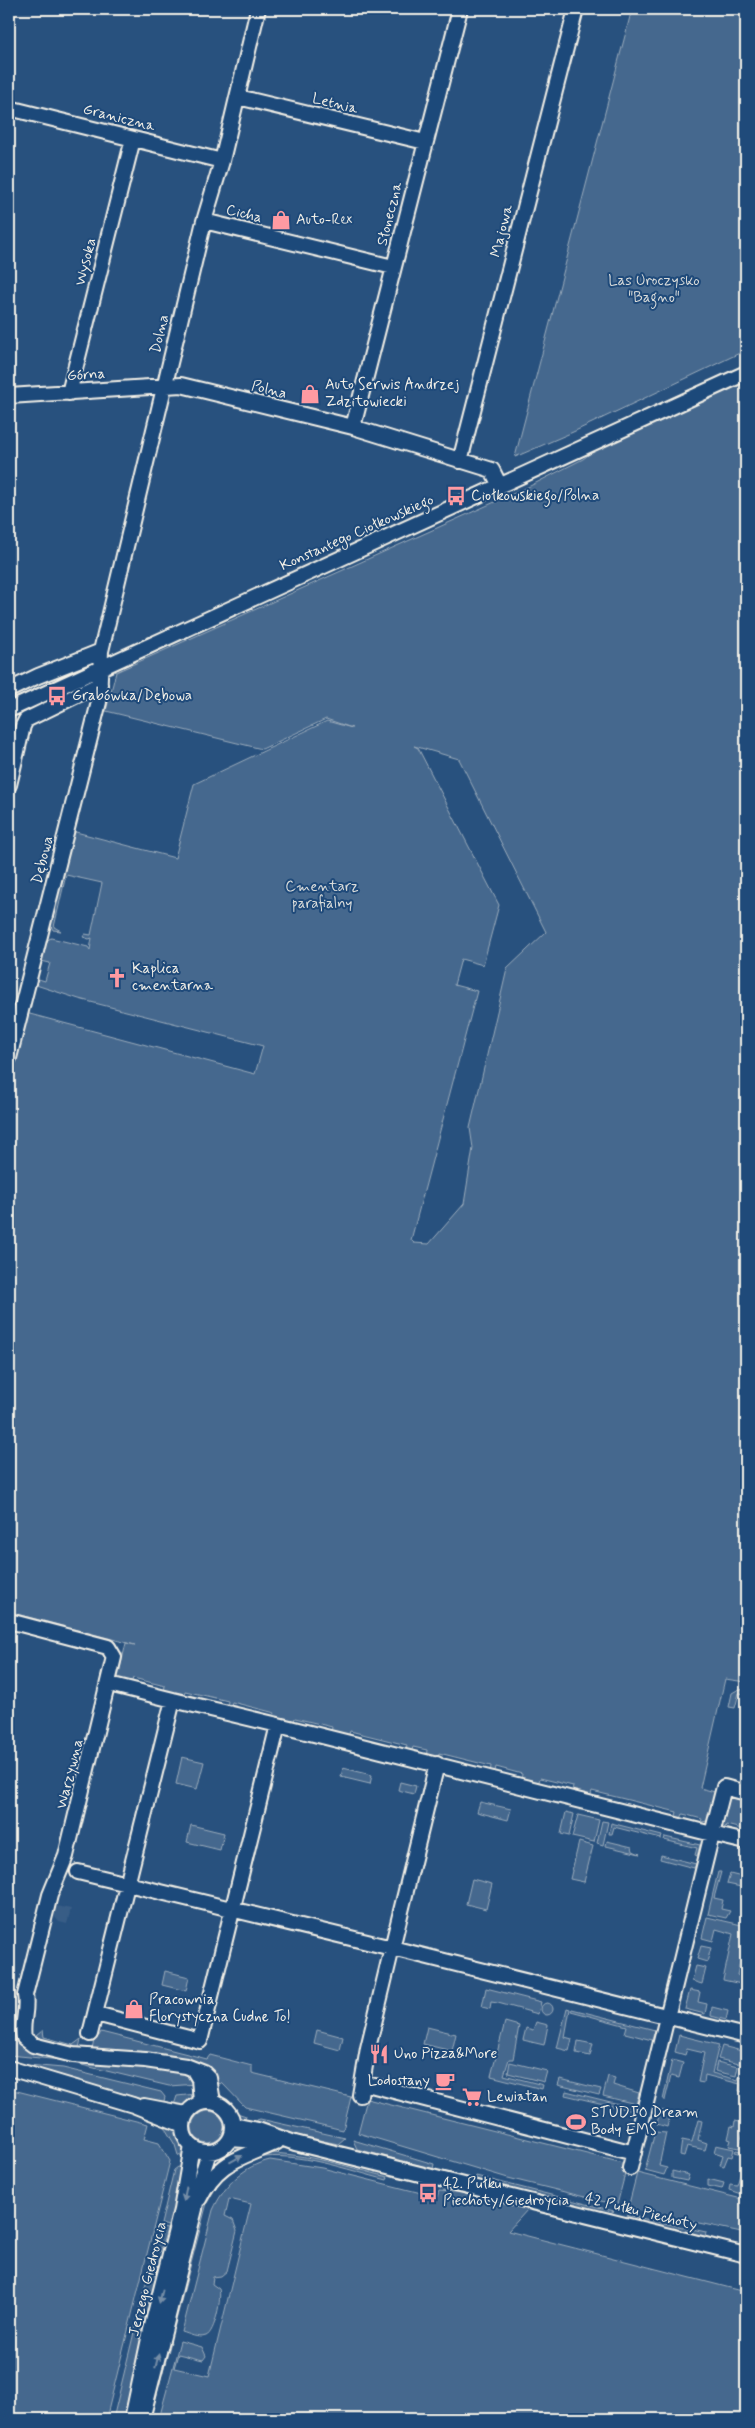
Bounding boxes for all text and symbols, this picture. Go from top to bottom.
street label: Letnia [310,89,361,120]
street label: Graniczna [81,99,158,137]
street label: Słoneczna [372,179,408,248]
street label: Cicha [224,200,264,228]
street label: Majowa [486,202,518,259]
shop icon: Auto-Rex [270,209,292,231]
place label: Auto-Rex [296,210,352,230]
street label: Wysoka [70,236,102,288]
park label: Las Uroczysko "Bagno" [608,271,700,309]
street label: Dolna [146,313,174,355]
street label: Górna [66,364,106,386]
place label: Auto Serwis Andrzej Zdzitowiecki [325,375,459,412]
street label: Polna [249,376,289,404]
shop icon: Auto Serwis Andrzej Zdzitowiecki [299,383,321,405]
bus stop icon: Ciołkowskiego/Polna [445,485,467,507]
place label: Ciołkowskiego/Polna [471,486,599,507]
street label: Konstantego Ciołkowskiego [277,490,438,577]
bus stop icon: Grabówka/Dębowa [46,685,68,707]
place label: Grabówka/Dębowa [72,686,192,706]
street label: Dębowa [27,834,59,886]
park label: Cmentarz parafialny [285,877,359,914]
place label: Kaplica cmentarna [132,959,214,996]
church icon: Kaplica cmentarna [106,967,128,989]
street label: Warzywna [52,1737,88,1811]
place label: Pracownia Florystyczna Cudne To! [149,1990,291,2027]
shop icon: Pracownia Florystyczna Cudne To! [123,1998,145,2020]
restaurant icon: Uno Pizza&More [368,2043,390,2065]
place label: Uno Pizza&More [394,2044,497,2064]
cafe icon: Lodostany [434,2070,456,2092]
place label: Lodostany [368,2071,430,2091]
supermarket icon: Lewiatan [461,2086,483,2108]
place label: Lewiatan [487,2087,547,2107]
place label: STUDIO Dream Body EMS [591,2103,698,2140]
sports icon: STUDIO Dream Body EMS [565,2111,587,2133]
one-way arrow [229,2155,243,2163]
place label: 42. Pułku Piechoty/Giedroycia [443,2174,569,2211]
bus stop icon: 42. Pułku Piechoty/Giedroycia [417,2182,439,2204]
one-way arrow [180,2187,188,2203]
street label: 42 Pułku Piechoty [583,2188,699,2236]
street label: Jerzego Giedroycia [124,2219,172,2339]
one-way arrow [156,2289,164,2304]
one-way arrow [154,2353,162,2368]

